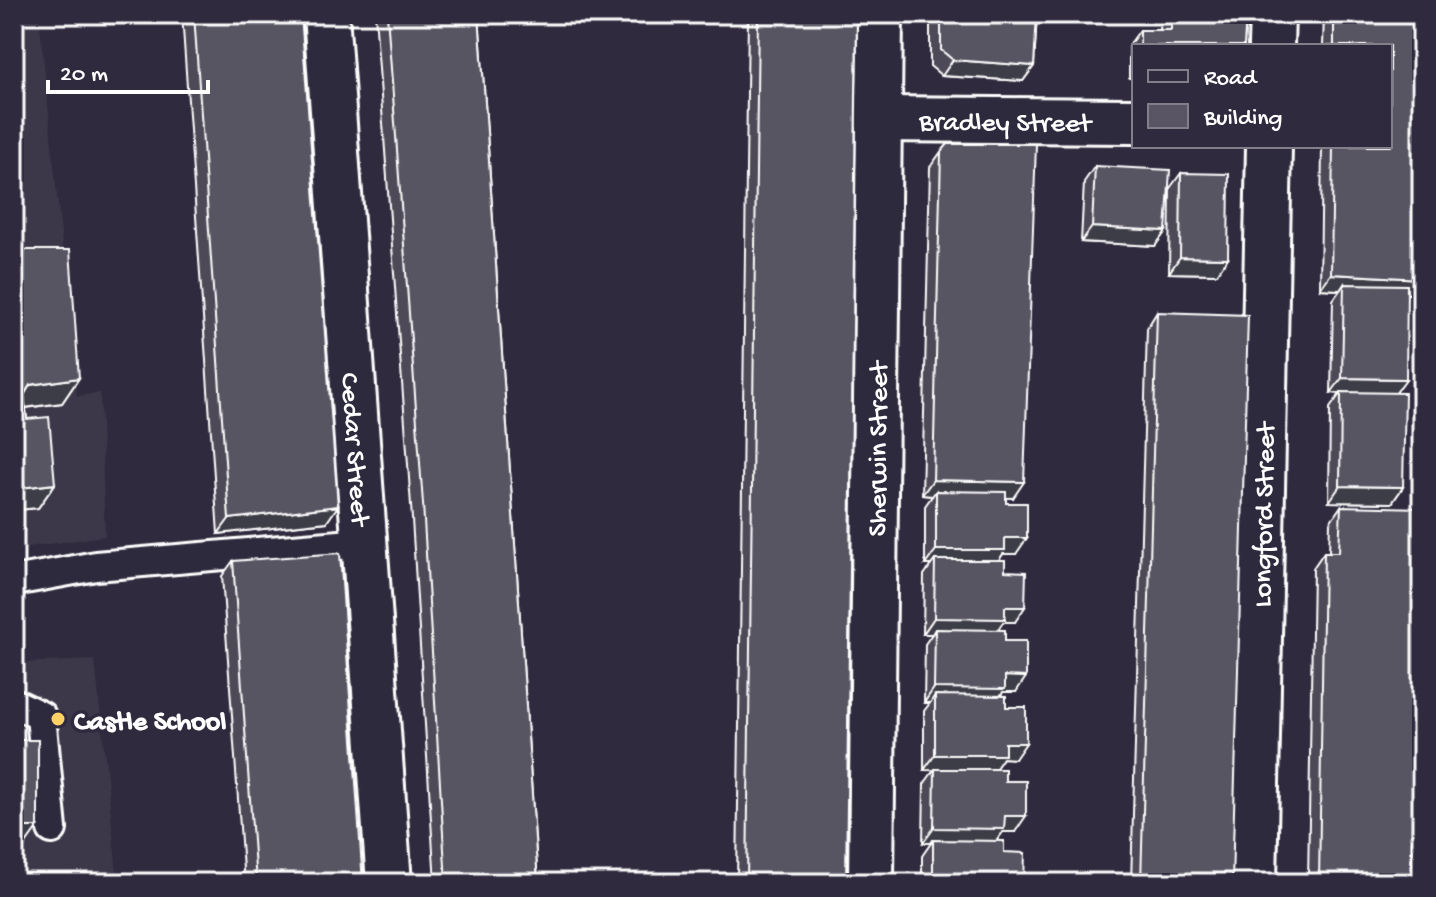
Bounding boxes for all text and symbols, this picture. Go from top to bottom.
scale bar [48,44,208,94]
legend [1132,44,1392,148]
text: 20 m [60,61,108,90]
text: Road [1204,65,1258,94]
text: Building [1203,105,1282,134]
street label: Bradley Street [918,107,1094,142]
street label: Sherwin Street [863,359,897,537]
street label: Cedar Street [331,372,375,529]
street label: Longford Street [1248,420,1284,608]
place label: Castle School [74,707,226,740]
marker: Castle School [49,710,67,728]

